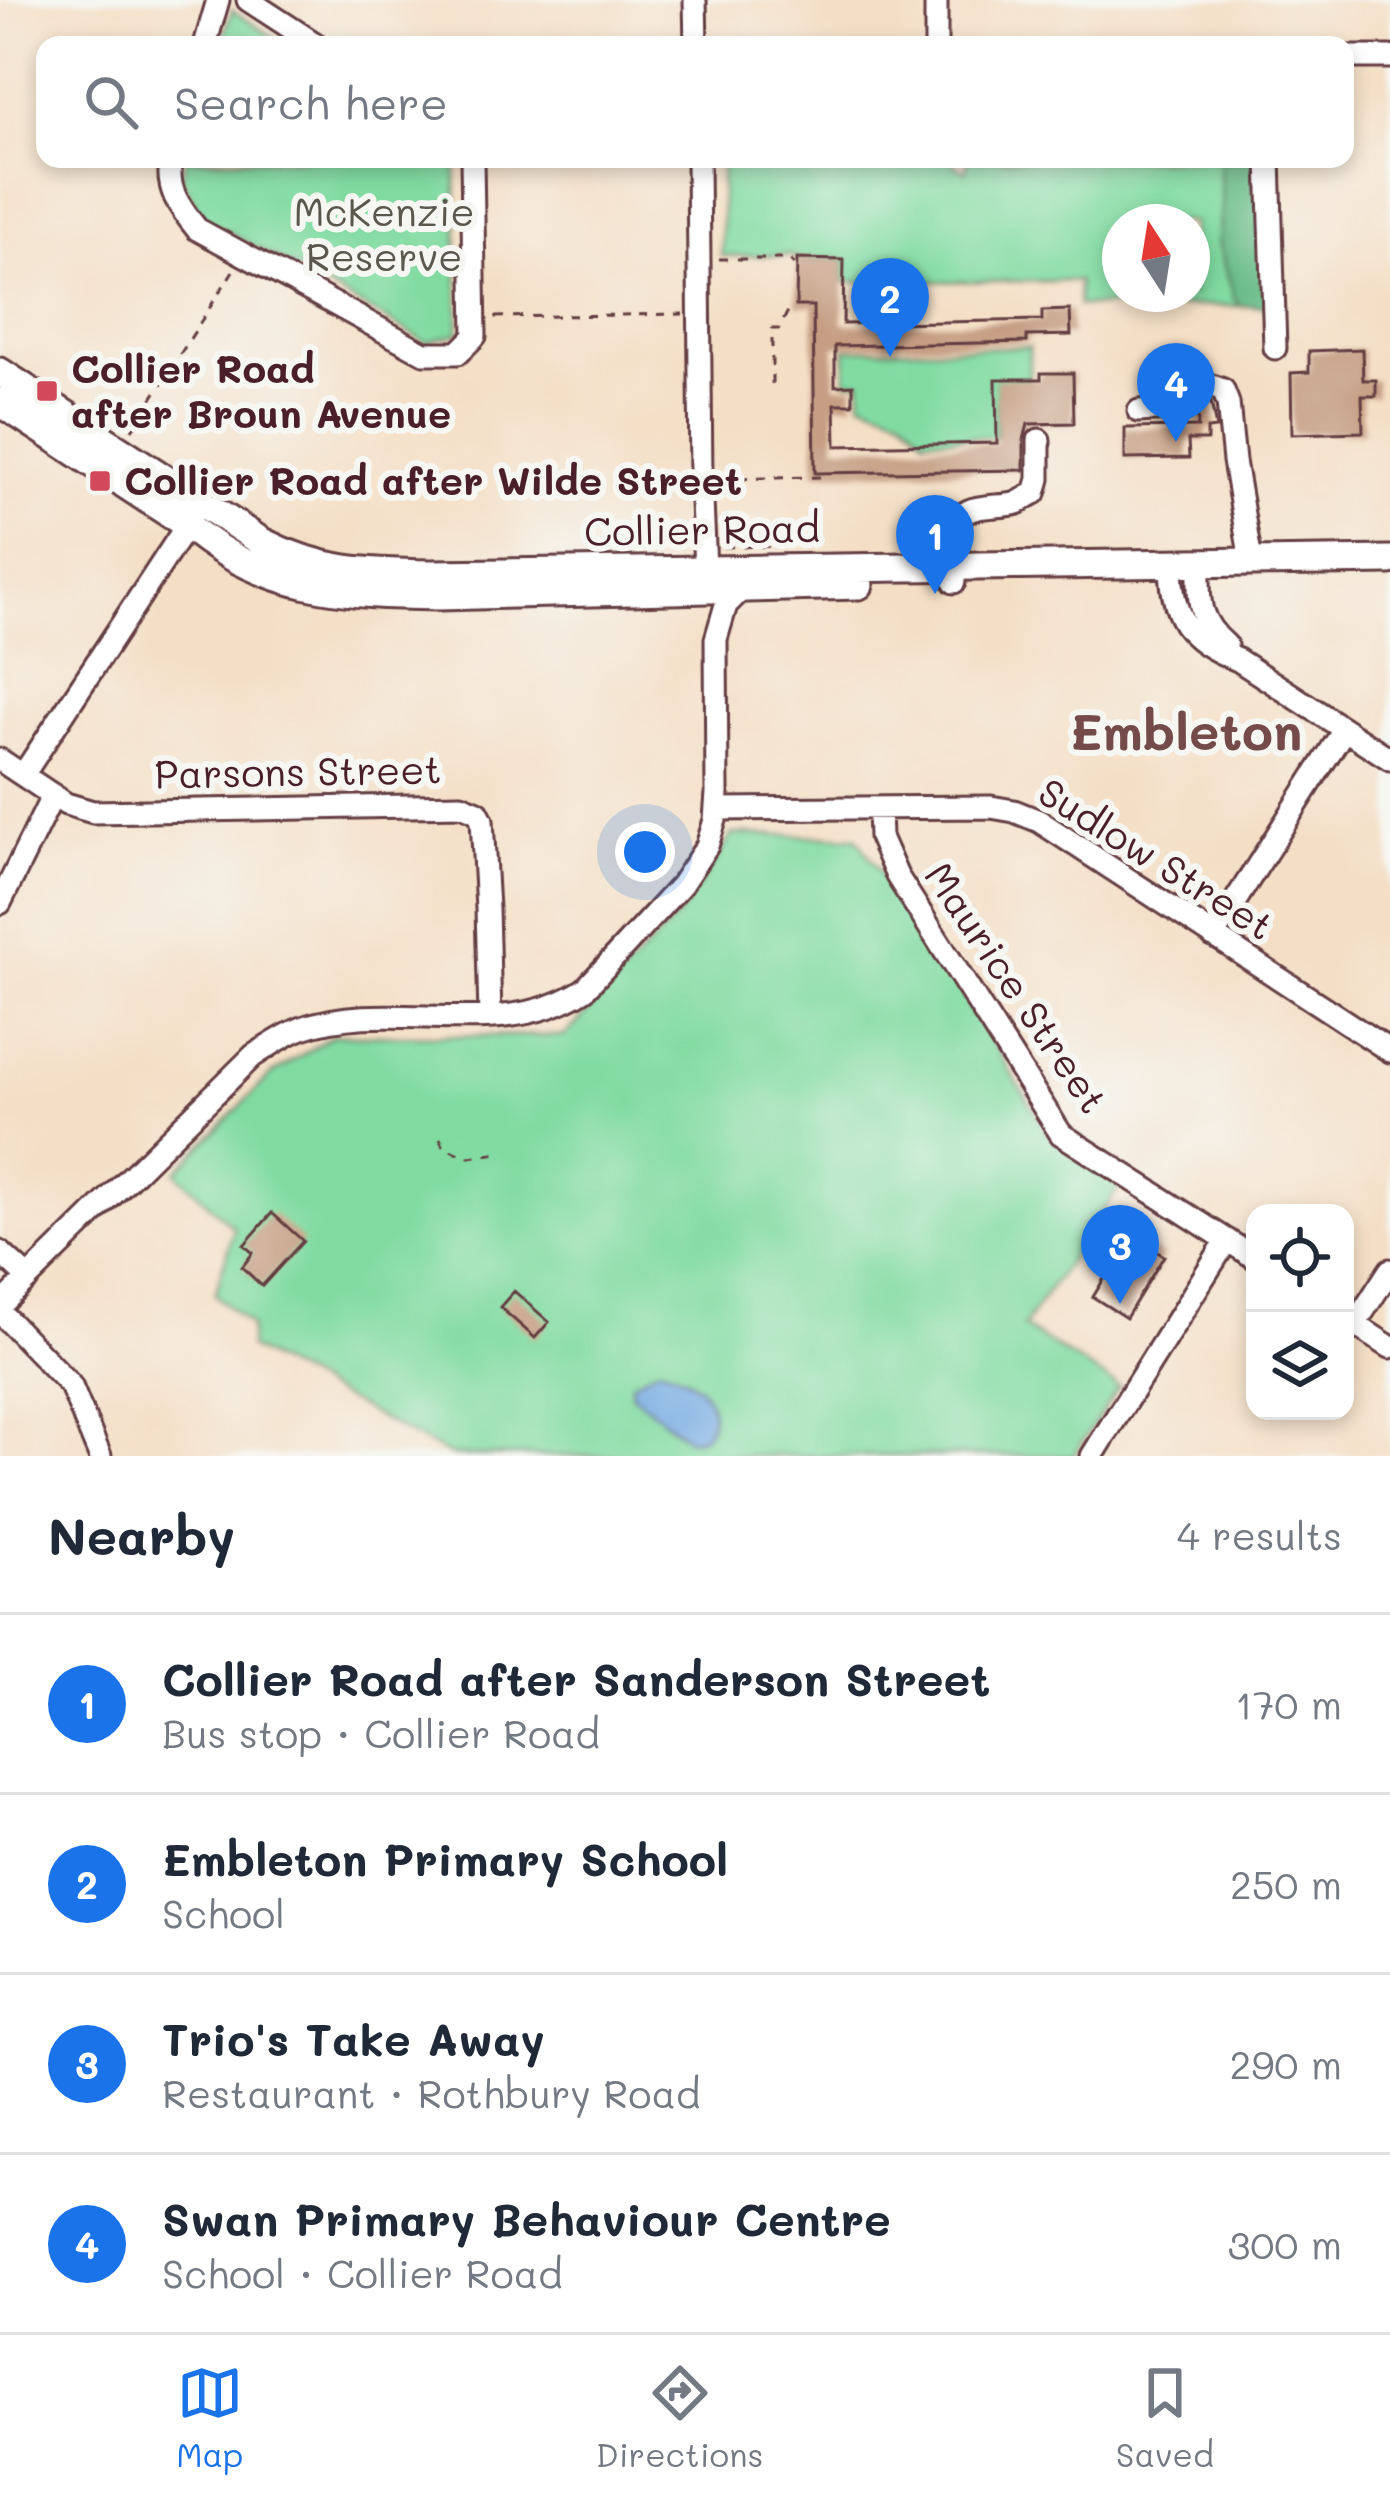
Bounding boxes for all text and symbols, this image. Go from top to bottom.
search box [36,36,1354,168]
icon: search [78,69,144,135]
text: Search here [174,73,448,131]
park label: McKenzie Reserve [293,185,475,281]
north arrow [1102,204,1210,312]
pin: 2 [851,258,929,357]
place label: Collier Road after Broun Avenue [71,342,451,438]
pin: 4 [1137,343,1215,442]
marker: Collier Road after Broun Avenue [34,378,60,404]
place label: Collier Road after Wilde Street [124,454,742,505]
marker: Collier Road after Wilde Street [87,468,113,494]
pin: 1 [896,495,974,594]
street label: Collier Road [584,501,820,556]
district label: Embleton [1070,696,1302,763]
street label: Parsons Street [154,742,442,799]
street label: Sudlow Street [1030,765,1284,950]
your location [615,822,675,882]
street label: Maurice Street [914,852,1120,1122]
map controls [1246,1204,1354,1420]
button: locate [1246,1204,1354,1312]
pin: 3 [1081,1205,1159,1304]
button: layers [1246,1312,1354,1420]
text: Nearby [48,1501,235,1568]
text: 4 results [1177,1509,1342,1560]
text: Collier Road after Sanderson Street [162,1649,990,1707]
text: 1 [78,1678,96,1729]
text: 170 m [1235,1678,1342,1729]
text: Bus stop · Collier Road [162,1707,600,1758]
text: Embleton Primary School [162,1829,728,1887]
text: 2 [76,1858,98,1909]
text: 250 m [1230,1858,1342,1909]
text: School [162,1887,285,1938]
text: Trio's Take Away [162,2009,545,2067]
text: 3 [75,2038,99,2089]
text: 290 m [1230,2038,1342,2089]
text: Restaurant · Rothbury Road [162,2067,701,2118]
text: Swan Primary Behaviour Centre [162,2189,891,2247]
text: 4 [75,2218,99,2269]
text: 300 m [1227,2218,1342,2269]
text: School · Collier Road [162,2247,563,2298]
tab: Map [176,2360,243,2475]
tab: Directions [596,2360,763,2475]
tab: Saved [1116,2360,1214,2475]

